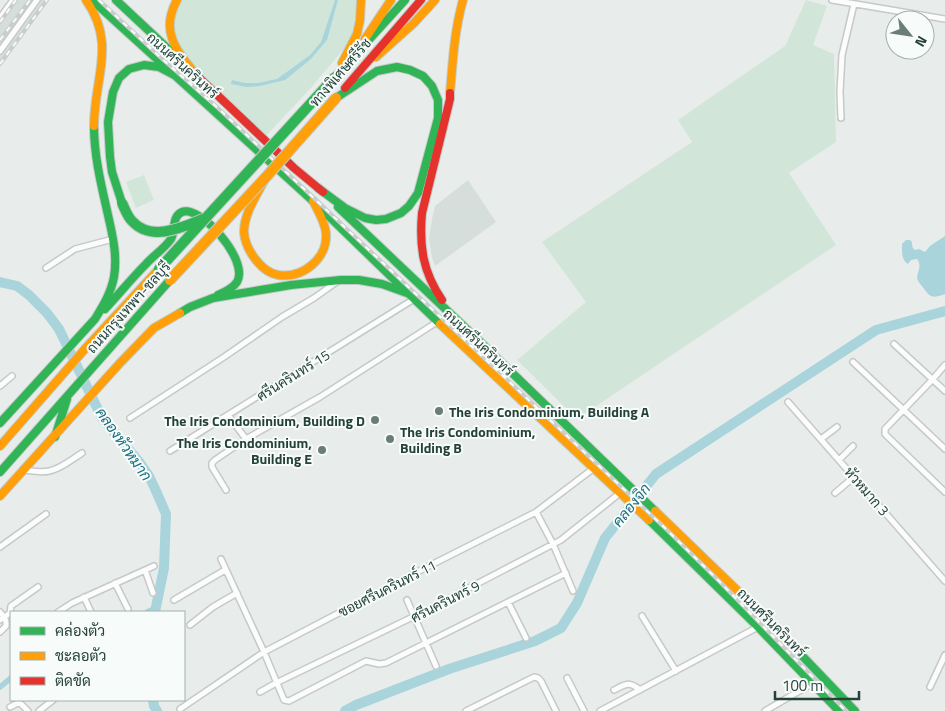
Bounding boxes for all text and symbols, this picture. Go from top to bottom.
north arrow [885,10,935,60]
street label: ถนนศรีนครินทร์ [142,27,224,103]
text: N [910,32,933,51]
street label: ทางพิเศษศรีรัช [304,33,376,111]
street label: ถนนกรุงเทพฯ-ชลบุรี [81,256,175,357]
street label: ถนนศรีนครินทร์ [439,304,519,381]
street label: ศรีนครินทร์ 15 [252,344,334,406]
place label: The Iris Condominium, Building A [449,401,650,422]
water label: คลองหัวหมาก [90,402,158,486]
marker: The Iris Condominium, Building A [433,405,445,417]
place label: The Iris Condominium, Building D [164,410,365,431]
marker: The Iris Condominium, Building D [369,414,381,426]
place label: The Iris Condominium, Building B [400,421,536,458]
place label: The Iris Condominium, Building E [176,432,312,469]
marker: The Iris Condominium, Building B [384,433,396,445]
marker: The Iris Condominium, Building E [316,444,328,456]
street label: หัวหมาก 3 [840,462,894,520]
water label: คลองจิก [606,478,656,532]
street label: ซอยศรีนครินทร์ 11 [334,554,440,622]
street label: ศรีนครินทร์ 9 [407,575,483,627]
street label: ถนนศรีนครินทร์ [733,583,811,661]
legend [10,611,185,701]
text: คล่องตัว [55,619,105,642]
text: ชะลอตัว [55,644,106,667]
scale bar [775,668,859,700]
text: ติดขัด [55,669,91,692]
text: 100 m [782,674,823,697]

